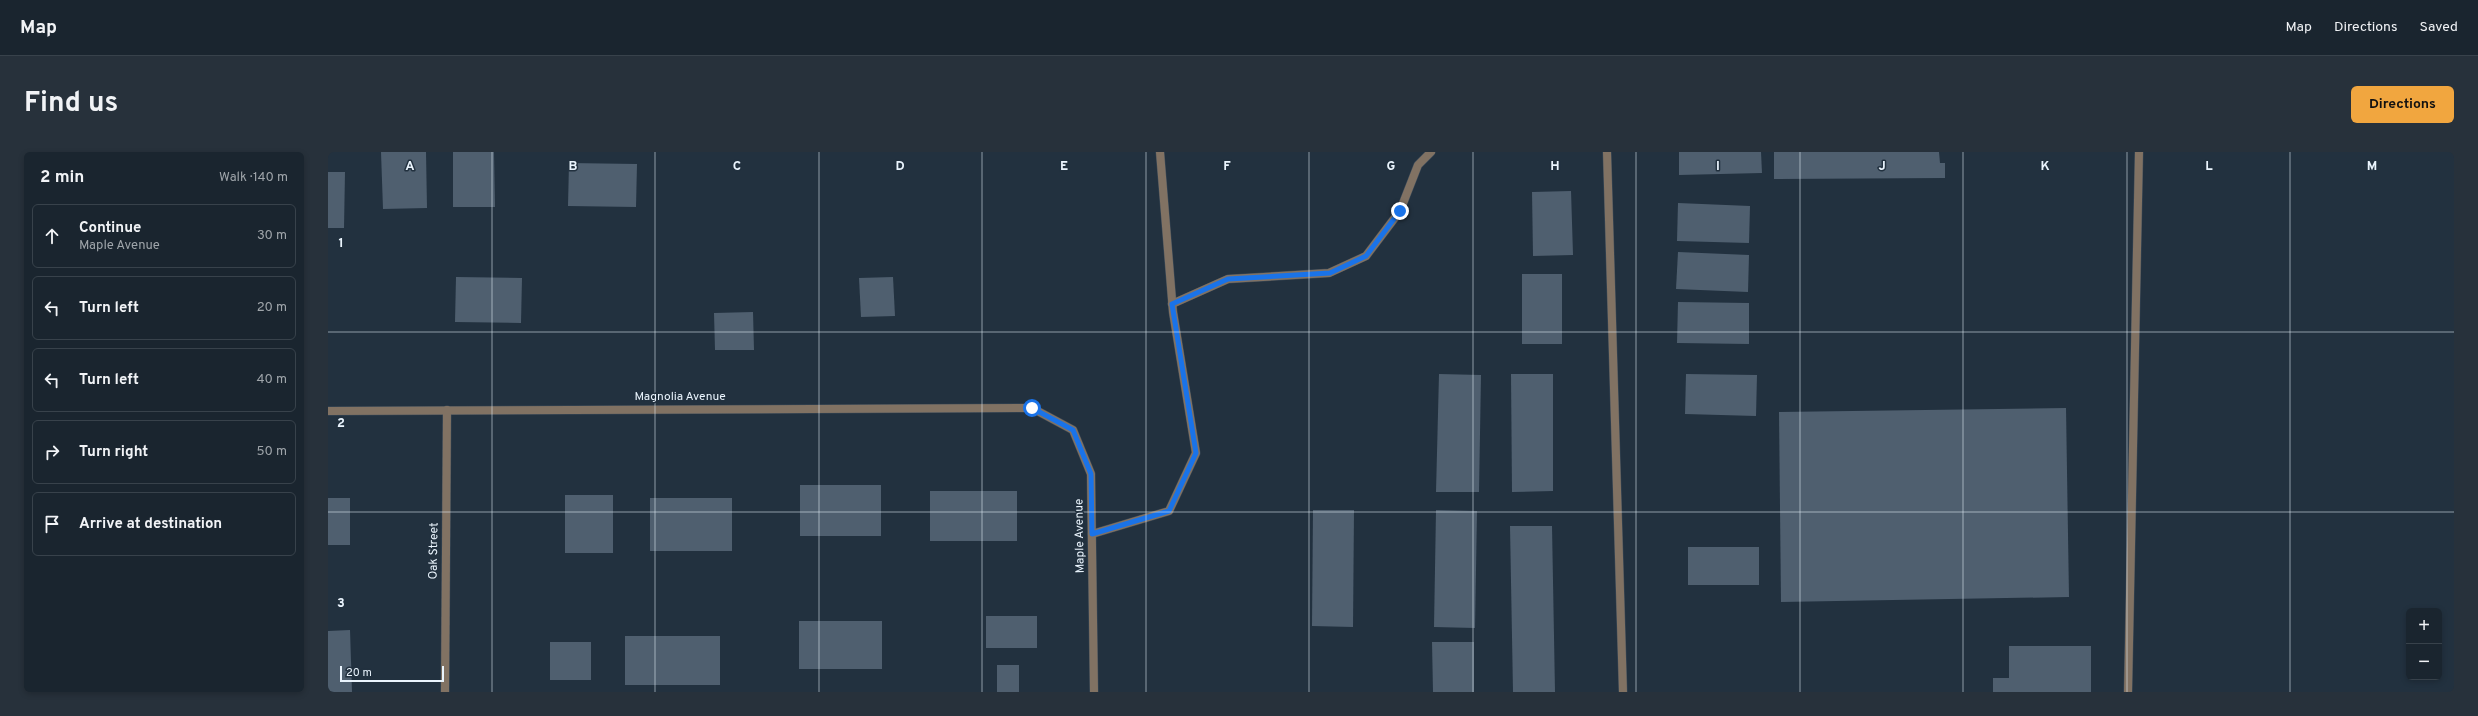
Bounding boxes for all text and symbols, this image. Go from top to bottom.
text: Map [20,16,57,40]
text: Map [2286,19,2312,36]
text: Directions [2334,19,2398,36]
text: Saved [2420,19,2458,36]
text: Find us [24,86,118,122]
button: Directions [2351,86,2454,123]
text: A [405,159,415,175]
text: B [569,159,578,175]
text: C [733,159,741,175]
text: D [895,159,905,175]
text: E [1060,159,1068,175]
text: F [1223,159,1231,175]
text: G [1387,159,1396,175]
text: H [1550,159,1560,175]
text: I [1716,159,1720,175]
text: J [1878,159,1886,175]
text: K [2040,159,2050,175]
text: L [2205,159,2213,175]
text: M [2367,159,2377,175]
text: 2 min [40,167,84,189]
text: Walk · 140 m [219,170,288,186]
route end [1391,202,1409,220]
text: Continue [79,219,141,238]
icon: ahead [41,225,63,247]
text: 30 m [257,228,287,244]
text: 1 [338,236,344,252]
text: Maple Avenue [79,238,160,254]
icon: left [41,297,63,319]
text: Turn left [79,299,139,318]
text: 20 m [257,300,287,316]
icon: left [41,369,63,391]
text: Turn left [79,371,139,390]
text: 40 m [257,372,287,388]
street label: Magnolia Avenue [634,389,726,405]
route start [1023,399,1041,417]
text: 2 [337,416,345,432]
icon: right [41,441,63,463]
text: Turn right [79,443,148,462]
text: 50 m [257,444,287,460]
street label: Maple Avenue [1071,499,1089,573]
icon: arrive [41,513,63,535]
text: Arrive at destination [79,515,222,534]
street label: Oak Street [426,522,442,580]
text: 3 [337,596,345,612]
map controls [2406,608,2442,680]
button: + [2406,608,2442,644]
button: − [2406,644,2442,680]
scale bar [340,664,444,683]
text: 20 m [346,666,372,680]

